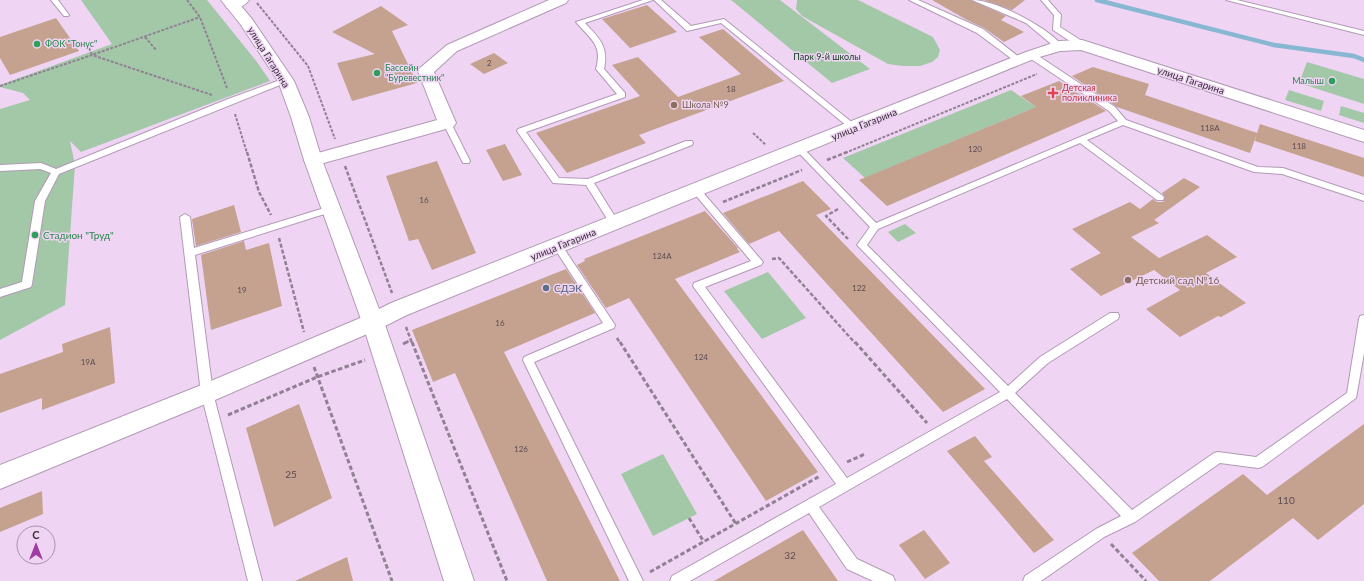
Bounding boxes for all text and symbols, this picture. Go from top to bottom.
street label: улица Гагарина [245,24,293,90]
place label: ФОК "Тонус" [45,38,97,49]
marker: ФОК "Тонус" [32,39,42,49]
park label: Парк 9-й школы [793,51,861,62]
house number: 2 [487,58,492,68]
place label: Бассейн "Буревестник" [385,62,444,83]
street label: улица Гагарина [1156,64,1226,96]
marker: Бассейн "Буревестник" [372,68,382,78]
place label: Малыш [1292,75,1324,86]
marker: Малыш [1327,76,1337,86]
place label: Детская поликлиника [1062,82,1117,103]
house number: 18 [726,84,736,94]
marker: Детская поликлиника [1047,87,1059,99]
place label: Школа №9 [682,99,729,110]
marker: Школа №9 [669,100,679,110]
street label: улица Гагарина [829,105,899,143]
house number: 118А [1200,123,1220,133]
house number: 118 [1292,141,1306,151]
house number: 120 [968,144,982,154]
house number: 16 [419,195,429,205]
street label: улица Гагарина [528,225,598,263]
place label: Стадион "Труд" [43,229,114,241]
marker: Стадион "Труд" [30,230,40,240]
house number: 124А [652,251,672,261]
place label: Детский сад №16 [1136,274,1219,286]
marker: Детский сад №16 [1123,275,1133,285]
place label: СДЭК [554,282,582,294]
marker: СДЭК [541,283,551,293]
house number: 122 [852,283,866,293]
house number: 19 [237,285,247,295]
house number: 16 [495,318,505,328]
house number: 124 [694,352,708,362]
house number: 19А [81,357,96,367]
house number: 126 [514,444,528,454]
house number: 25 [285,468,297,480]
house number: 110 [1277,494,1295,506]
north arrow [16,525,56,565]
text: С [32,528,40,541]
house number: 32 [784,549,796,561]

